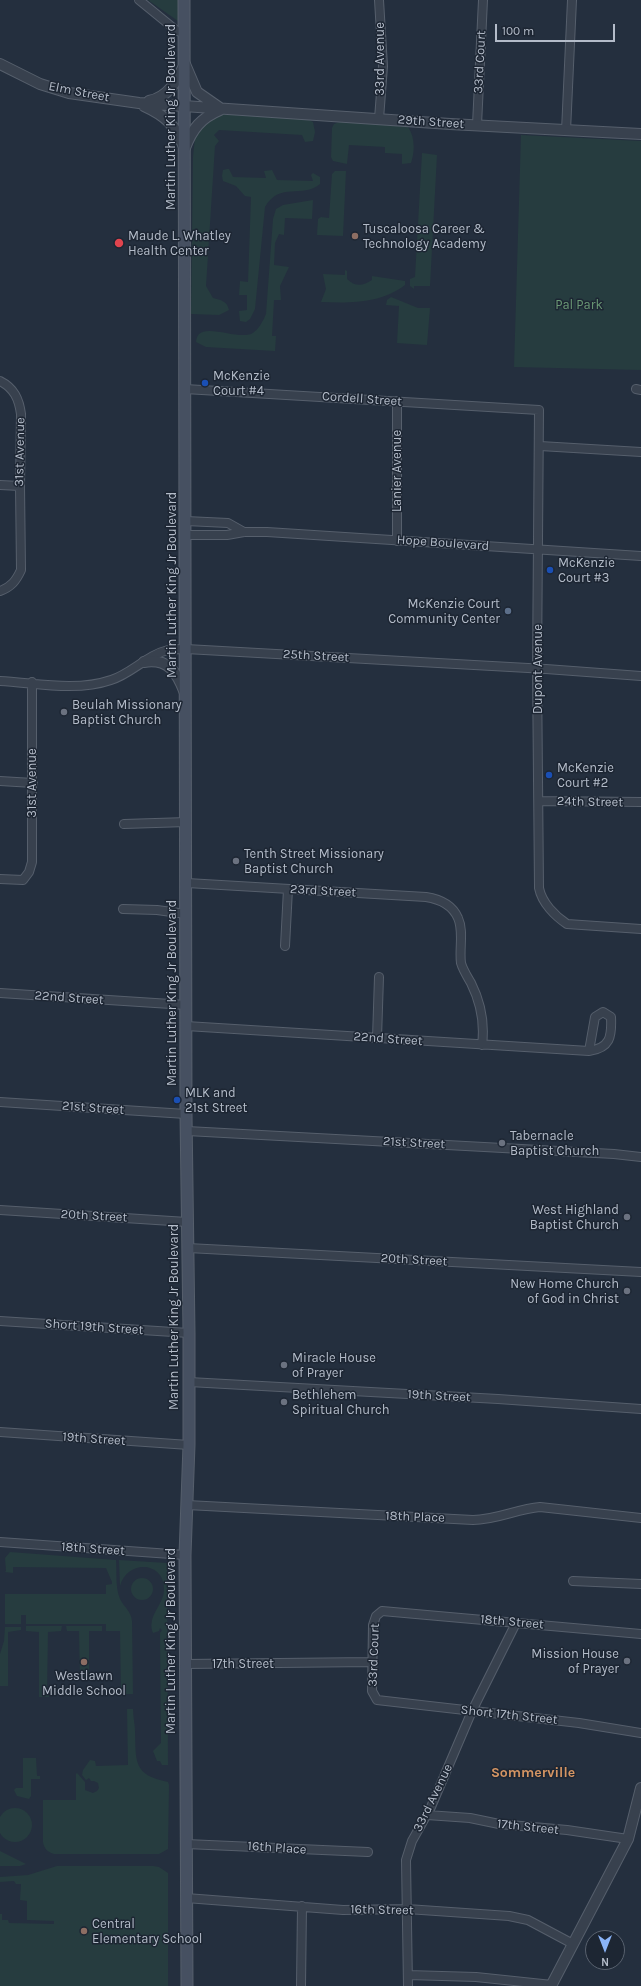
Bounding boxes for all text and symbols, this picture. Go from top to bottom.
scale bar [497,16,617,42]
street label: 33rd Avenue [372,22,388,96]
street label: Martin Luther King Jr Boulevard [163,24,179,210]
text: 100 m [502,24,534,38]
street label: 33rd Court [471,30,489,94]
street label: Elm Street [47,78,111,106]
street label: 29th Street [397,112,465,132]
place label: Tuscaloosa Career & Technology Academy [363,221,486,252]
place label: Maude L. Whatley Health Center [128,228,231,259]
marker: Tuscaloosa Career & Technology Academy [350,231,360,241]
marker: Maude L. Whatley Health Center [113,237,125,249]
park label: Pal Park [555,297,603,313]
place label: McKenzie Court #4 [213,368,270,399]
marker: McKenzie Court #4 [200,378,210,388]
street label: Cordell Street [321,388,403,410]
street label: 31st Avenue [12,417,28,487]
street label: Lanier Avenue [389,430,405,512]
street label: Martin Luther King Jr Boulevard [164,492,180,678]
street label: Hope Boulevard [396,532,490,554]
place label: McKenzie Court #3 [558,555,615,586]
marker: McKenzie Court #3 [545,565,555,575]
place label: McKenzie Court Community Center [388,596,500,627]
marker: McKenzie Court Community Center [503,606,513,616]
street label: Dupont Avenue [530,624,546,714]
street label: 25th Street [282,646,350,666]
place label: Beulah Missionary Baptist Church [72,697,182,728]
marker: Beulah Missionary Baptist Church [59,707,69,717]
street label: 31st Avenue [24,748,40,818]
place label: McKenzie Court #2 [557,760,614,791]
marker: McKenzie Court #2 [544,770,554,780]
street label: 24th Street [557,794,623,810]
place label: Tenth Street Missionary Baptist Church [244,846,384,877]
marker: Tenth Street Missionary Baptist Church [231,856,241,866]
street label: 23rd Street [289,881,357,901]
street label: Martin Luther King Jr Boulevard [164,900,180,1086]
street label: 22nd Street [34,988,104,1008]
street label: 22nd Street [353,1029,423,1049]
place label: MLK and 21st Street [185,1085,247,1116]
marker: MLK and 21st Street [172,1095,182,1105]
street label: 21st Street [61,1098,125,1118]
place label: Tabernacle Baptist Church [510,1128,599,1159]
street label: 21st Street [382,1134,446,1152]
marker: Tabernacle Baptist Church [497,1138,507,1148]
place label: West Highland Baptist Church [530,1202,619,1233]
street label: 20th Street [60,1206,128,1226]
marker: West Highland Baptist Church [622,1212,632,1222]
street label: Martin Luther King Jr Boulevard [166,1224,182,1410]
street label: 20th Street [380,1250,448,1270]
place label: New Home Church of God in Christ [510,1276,619,1307]
marker: New Home Church of God in Christ [622,1286,632,1296]
street label: Short 19th Street [44,1316,144,1338]
place label: Miracle House of Prayer [292,1350,376,1381]
marker: Miracle House of Prayer [279,1360,289,1370]
place label: Bethlehem Spiritual Church [292,1387,389,1418]
street label: 19th Street [407,1387,471,1405]
marker: Bethlehem Spiritual Church [279,1397,289,1407]
street label: 19th Street [62,1429,126,1449]
street label: 18th Place [385,1508,445,1526]
street label: 18th Street [61,1539,125,1559]
street label: Martin Luther King Jr Boulevard [163,1548,179,1734]
street label: 18th Street [480,1611,544,1633]
street label: 33rd Court [365,1623,383,1687]
place label: Mission House of Prayer [531,1646,619,1677]
street label: 17th Street [212,1656,274,1672]
marker: Mission House of Prayer [622,1656,632,1666]
marker: Westlawn Middle School [79,1657,89,1667]
place label: Westlawn Middle School [42,1668,126,1699]
street label: Short 17th Street [460,1702,558,1728]
street label: 33rd Avenue [410,1761,456,1835]
district label: Sommerville [491,1765,575,1781]
street label: 17th Street [496,1816,560,1838]
street label: 16th Place [247,1838,307,1858]
street label: 16th Street [350,1902,414,1918]
place label: Central Elementary School [92,1916,202,1947]
marker: Central Elementary School [79,1926,89,1936]
north arrow [585,1930,625,1970]
text: N [601,1955,609,1968]

